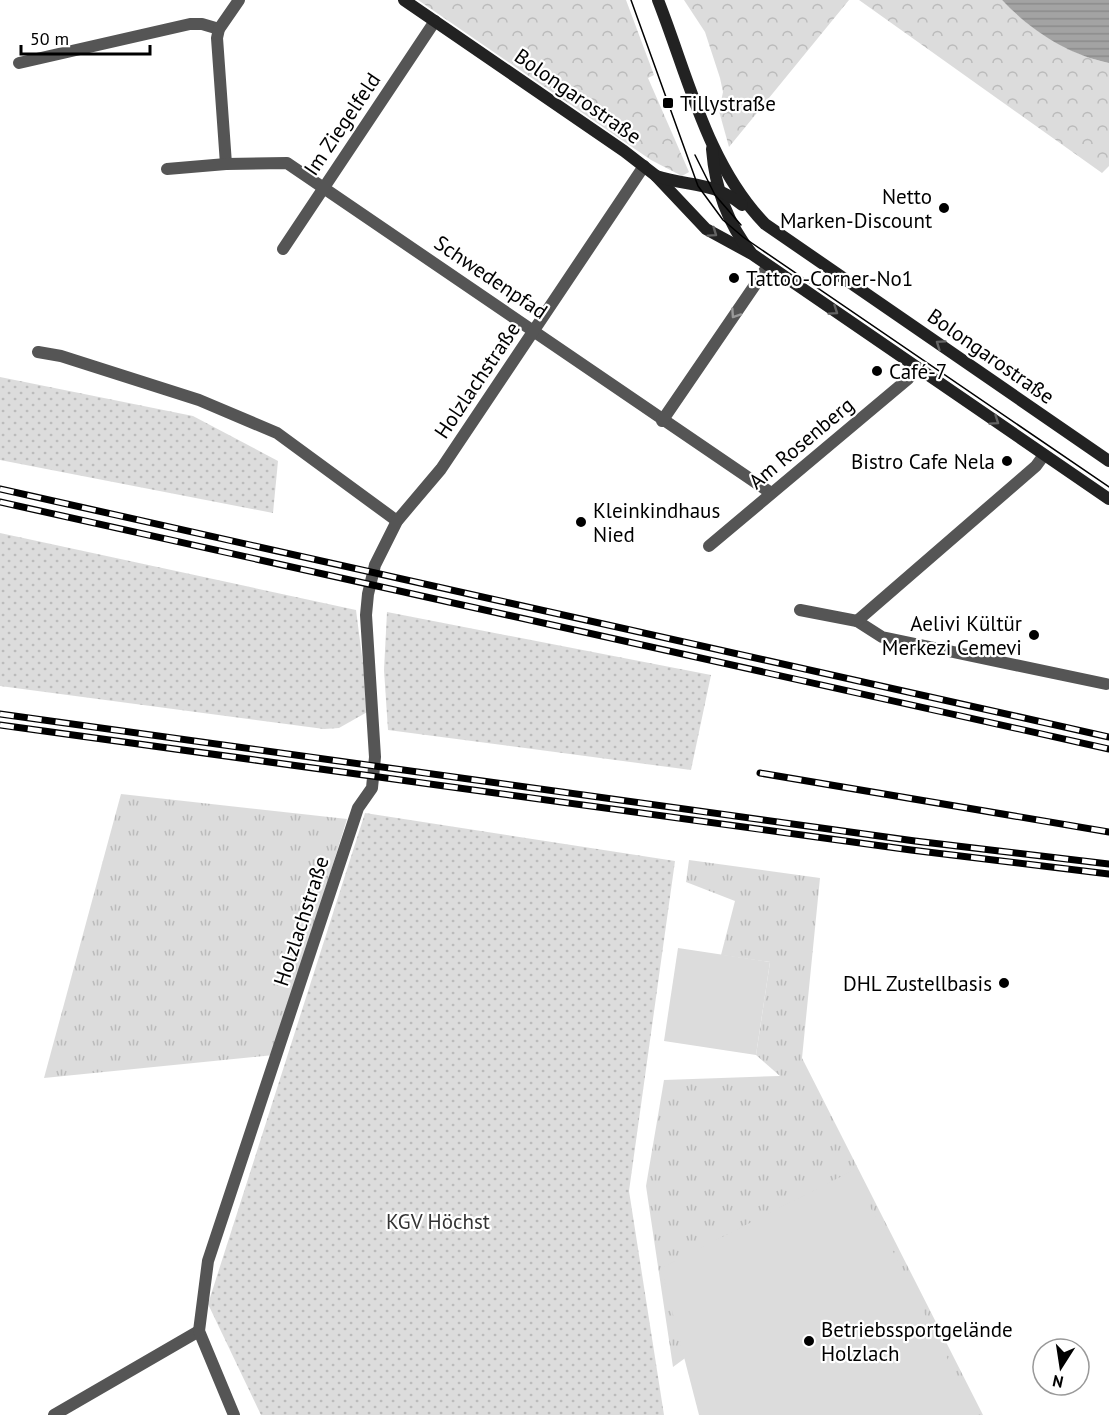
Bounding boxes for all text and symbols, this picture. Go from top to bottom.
scale bar [21,18,150,56]
text: 50 m [30,27,69,50]
street label: Bolongarostraße [509,42,647,150]
street label: Im Ziegelfeld [298,67,386,181]
place label: Tillystraße [680,90,776,117]
marker: Tillystraße [661,96,675,110]
place label: Netto Marken-Discount [780,183,932,234]
marker: Netto Marken-Discount [937,201,951,215]
one-way arrow [706,226,717,237]
street label: Schwedenpfad [429,229,553,325]
place label: Tattoo-Corner-No1 [746,265,913,292]
marker: Tattoo-Corner-No1 [727,271,741,285]
street label: Bolongarostraße [922,302,1060,410]
one-way arrow [827,304,838,315]
one-way arrow [731,308,742,319]
street label: Holzlachstraße [428,316,526,444]
one-way arrow [935,340,946,351]
place label: Café-7 [889,358,947,385]
marker: Café-7 [870,364,884,378]
street label: Am Rosenberg [743,391,859,495]
one-way arrow [988,414,999,425]
place label: Bistro Cafe Nela [851,448,995,475]
marker: Bistro Cafe Nela [1000,454,1014,468]
place label: Kleinkindhaus Nied [593,497,720,548]
marker: Kleinkindhaus Nied [574,515,588,529]
place label: Aelivi Kültür Merkezi Cemevi [882,610,1022,661]
marker: Aelivi Kültür Merkezi Cemevi [1027,628,1041,642]
street label: Holzlachstraße [267,853,335,989]
place label: DHL Zustellbasis [843,970,992,997]
marker: DHL Zustellbasis [997,976,1011,990]
park label: KGV Höchst [386,1208,490,1235]
place label: Betriebssportgelände Holzlach [821,1316,1013,1367]
marker: Betriebssportgelände Holzlach [802,1334,816,1348]
north arrow [1031,1337,1091,1397]
text: N [1051,1371,1065,1393]

